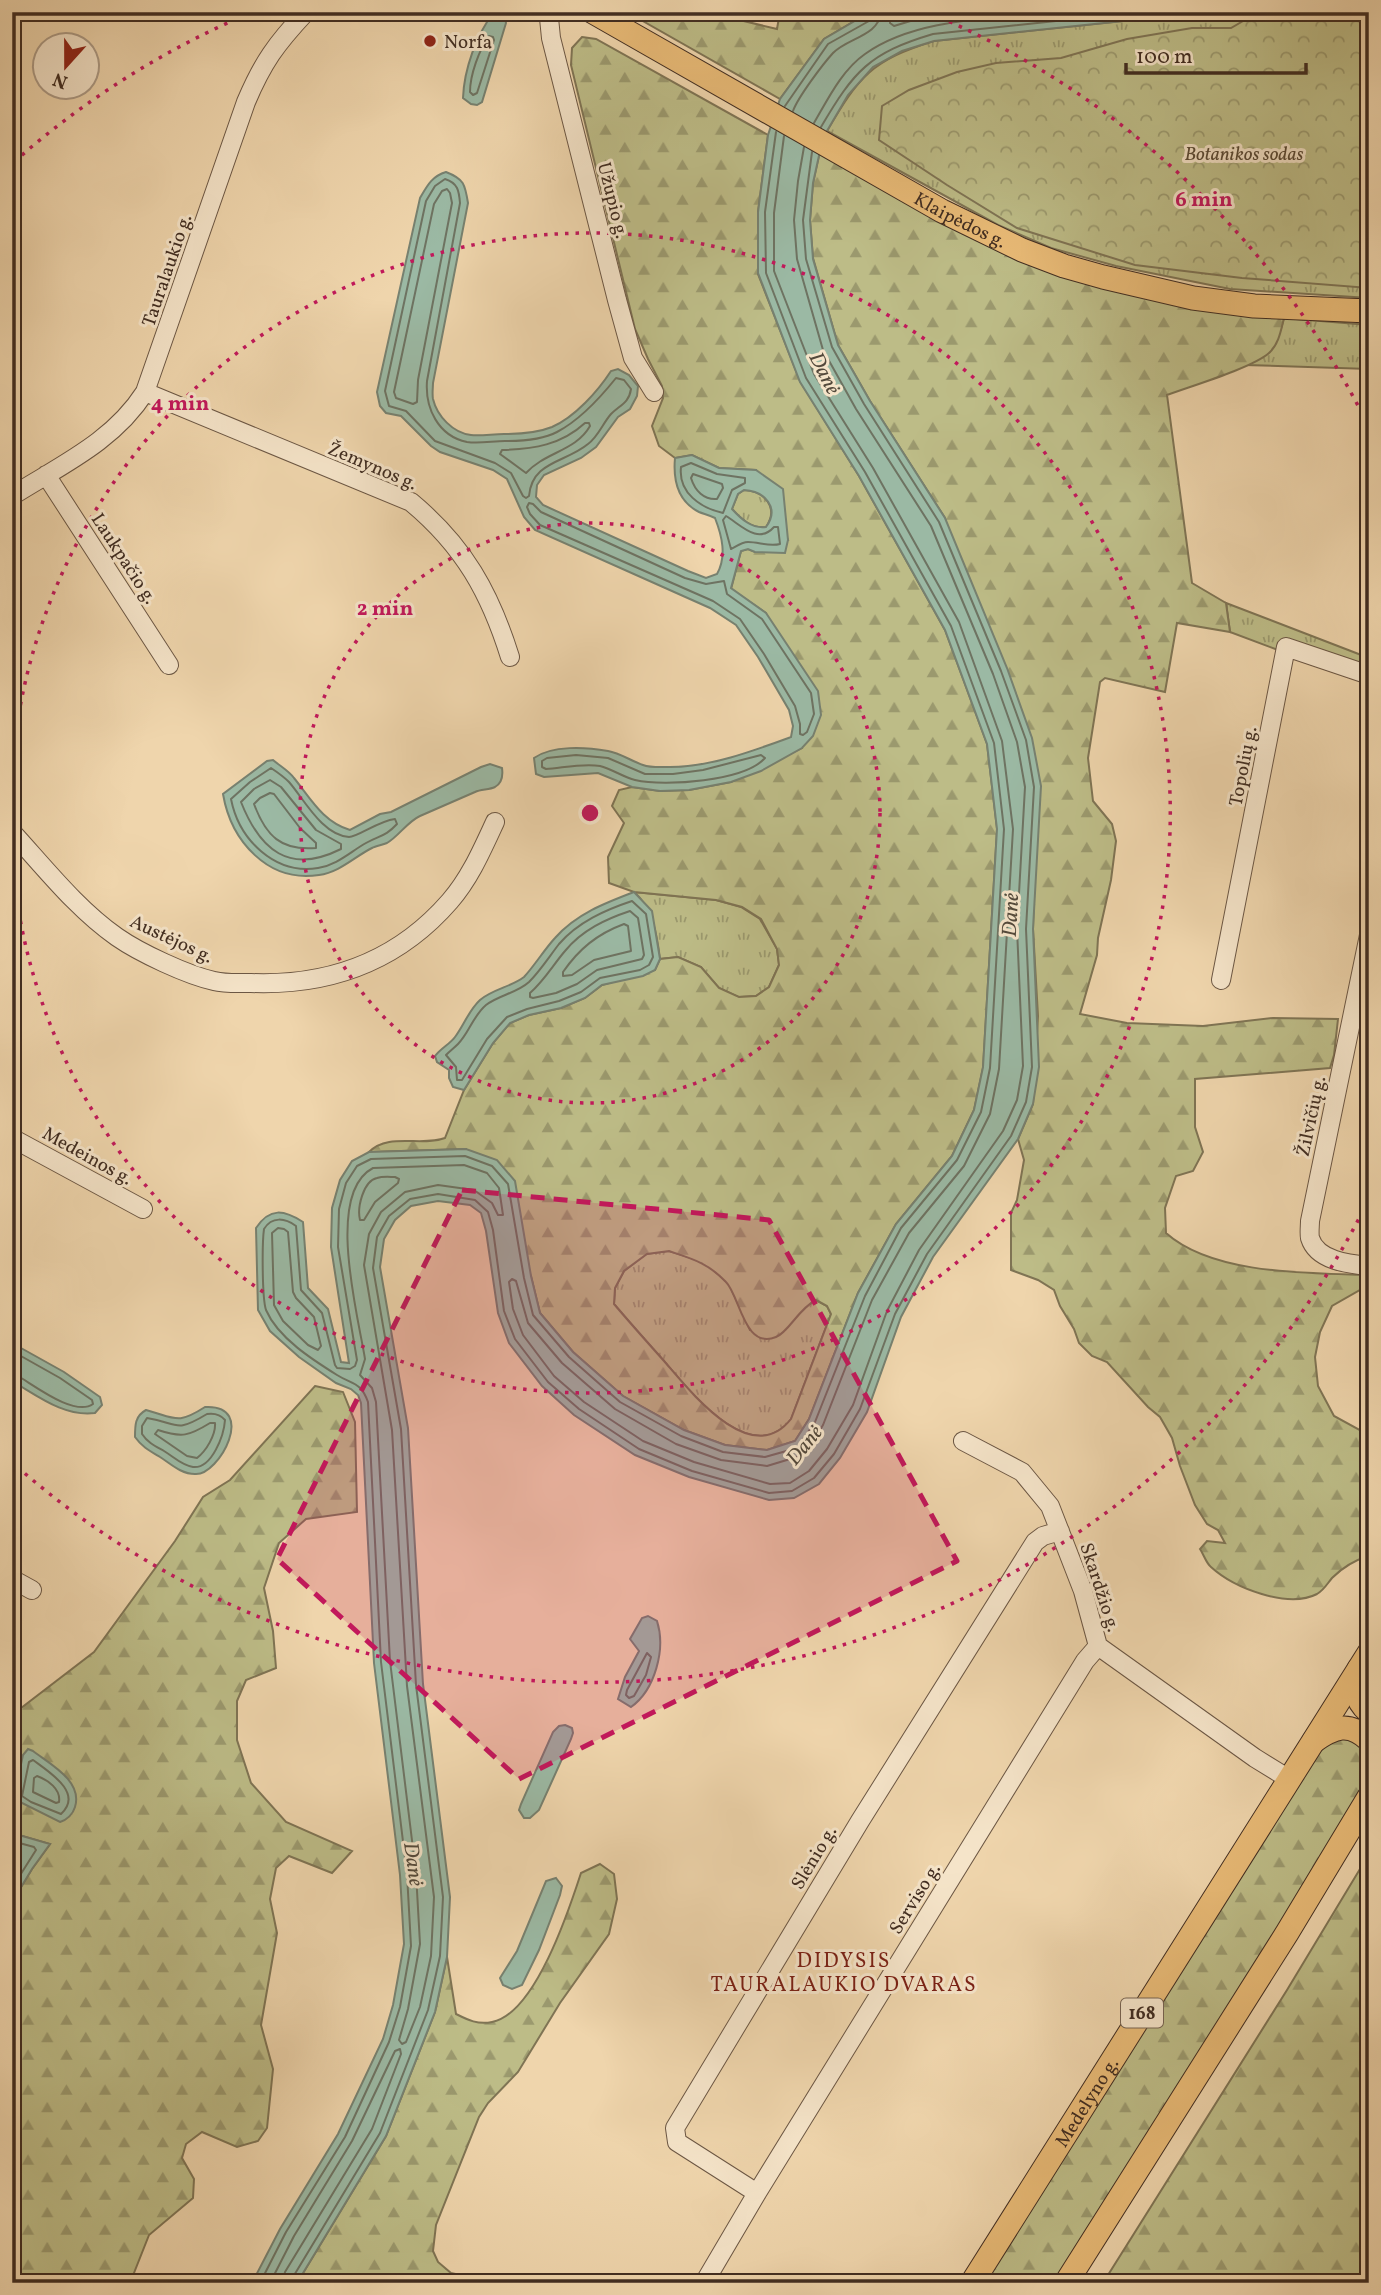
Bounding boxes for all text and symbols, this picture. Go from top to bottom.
place label: Norfa [444,30,492,56]
north arrow [32,32,102,102]
scale bar [1126,32,1306,76]
marker: Norfa [422,33,438,49]
text: 100 m [1136,43,1193,72]
text: N [49,65,72,95]
park label: Botanikos sodas [1185,142,1303,168]
street label: Užupio g. [590,160,634,241]
text: 6 min [1175,186,1233,215]
street label: Klaipėdos g. [908,187,1010,255]
street label: Tauralaukio g. [136,211,199,330]
water label: Danė [801,348,847,400]
text: 4 min [151,390,209,419]
street label: Žemynos g. [323,436,421,497]
street label: Laukpačio g. [84,508,163,610]
text: 2 min [357,595,413,624]
street label: Topolių g. [1223,724,1264,809]
centre of rings [578,801,602,825]
water label: Danė [996,892,1027,938]
street label: Austėjos g. [125,909,217,970]
street label: Žilvičių g. [1291,1074,1333,1159]
street label: Medeinos g. [37,1121,137,1192]
water label: Danė [780,1420,830,1472]
street label: Skardžio g. [1072,1540,1126,1636]
street label: Slėnio g. [785,1821,844,1895]
water label: Danė [395,1840,430,1888]
street label: Serviso g. [884,1858,948,1940]
district label: DIDYSIS TAURALAUKIO DVARAS [710,1947,978,2000]
road number: 168 [1121,1998,1163,2027]
street label: Medelyno g. [1050,2053,1126,2153]

